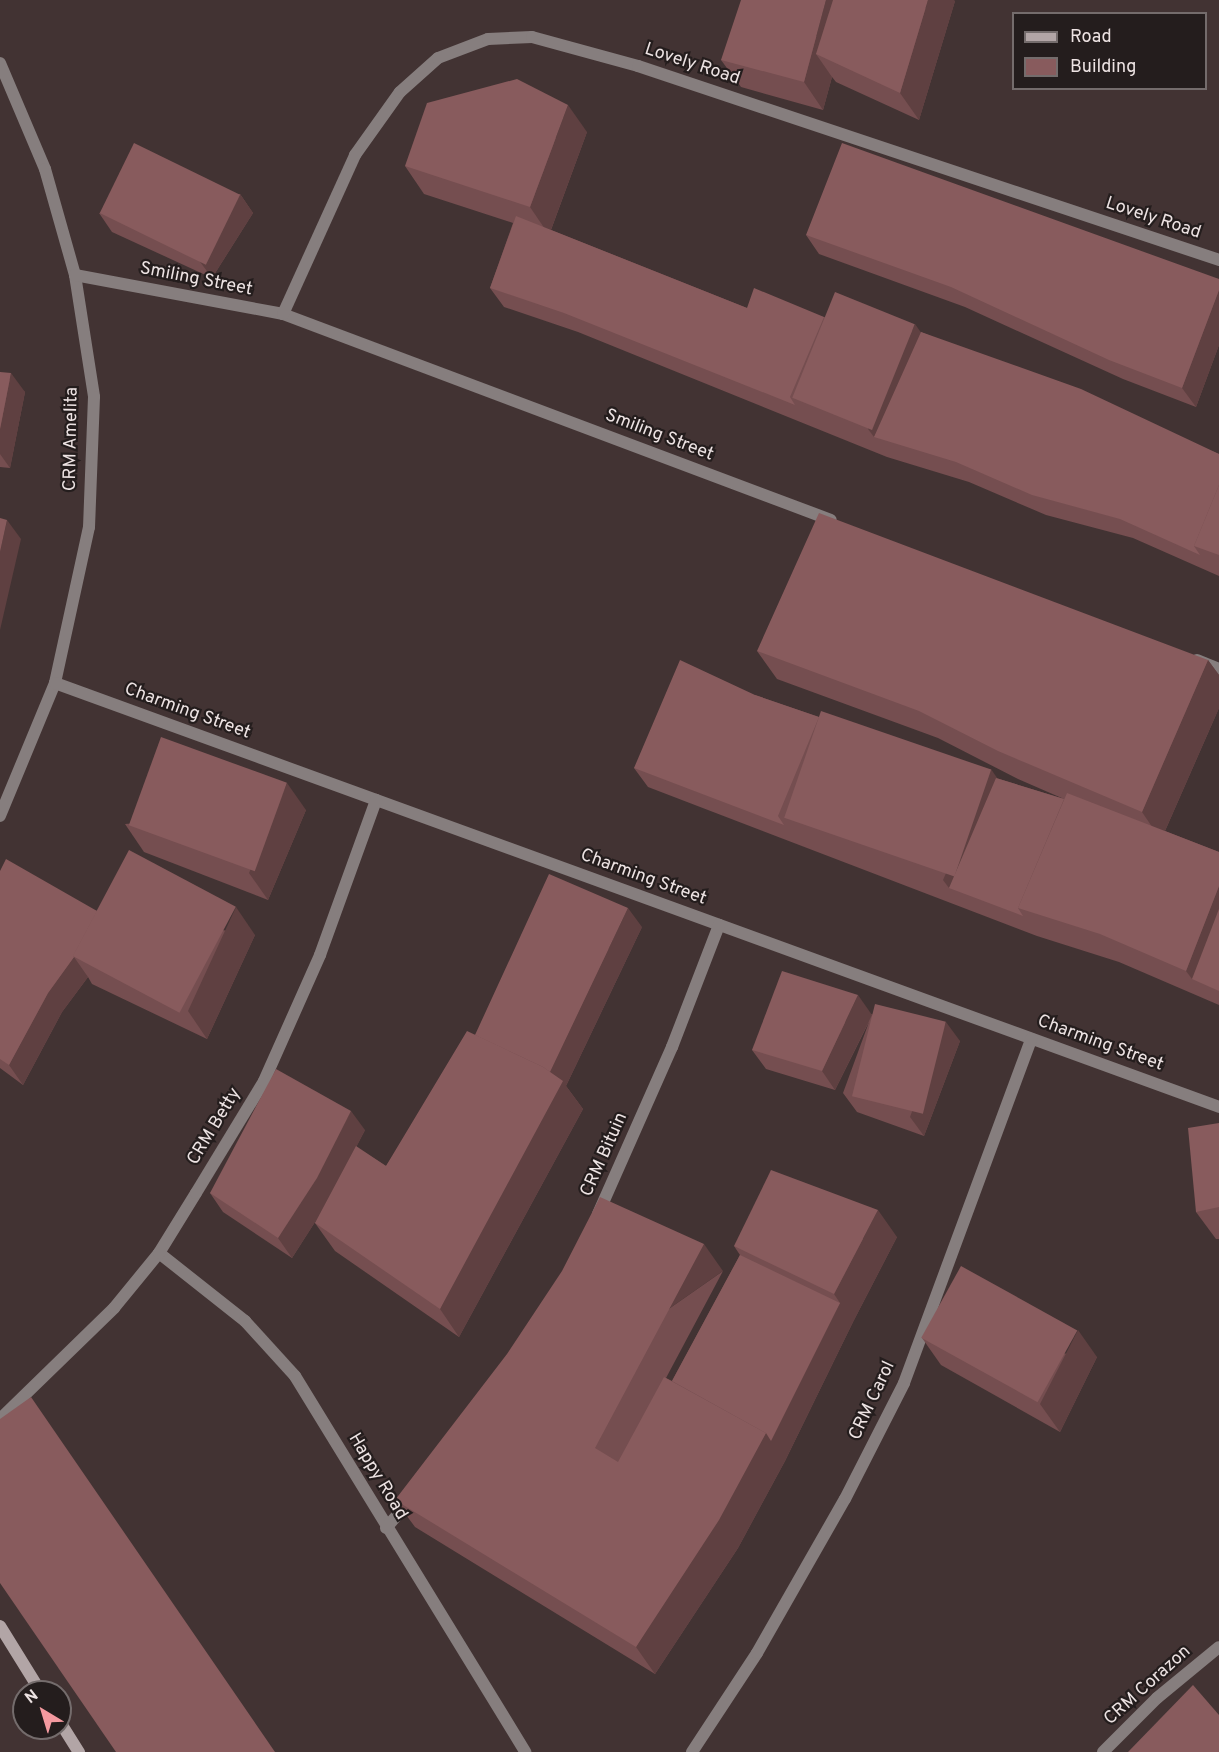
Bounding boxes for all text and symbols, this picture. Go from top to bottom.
legend [1012,12,1207,90]
text: Road [1070,26,1112,49]
street label: Lovely Road [642,39,742,91]
text: Building [1070,56,1136,79]
street label: Lovely Road [1103,193,1203,245]
street label: Smiling Street [138,259,254,301]
street label: CRM Amelita [60,386,84,492]
street label: Smiling Street [602,405,716,467]
street label: Charming Street [121,679,253,745]
street label: Charming Street [577,845,709,911]
street label: Charming Street [1034,1011,1166,1077]
street label: CRM Betty [184,1085,246,1169]
street label: CRM Bituin [577,1110,633,1200]
street label: CRM Carol [845,1358,901,1444]
street label: Happy Road [343,1430,411,1524]
street label: CRM Corazon [1100,1642,1196,1730]
north arrow [12,1680,72,1740]
text: N [21,1686,43,1709]

